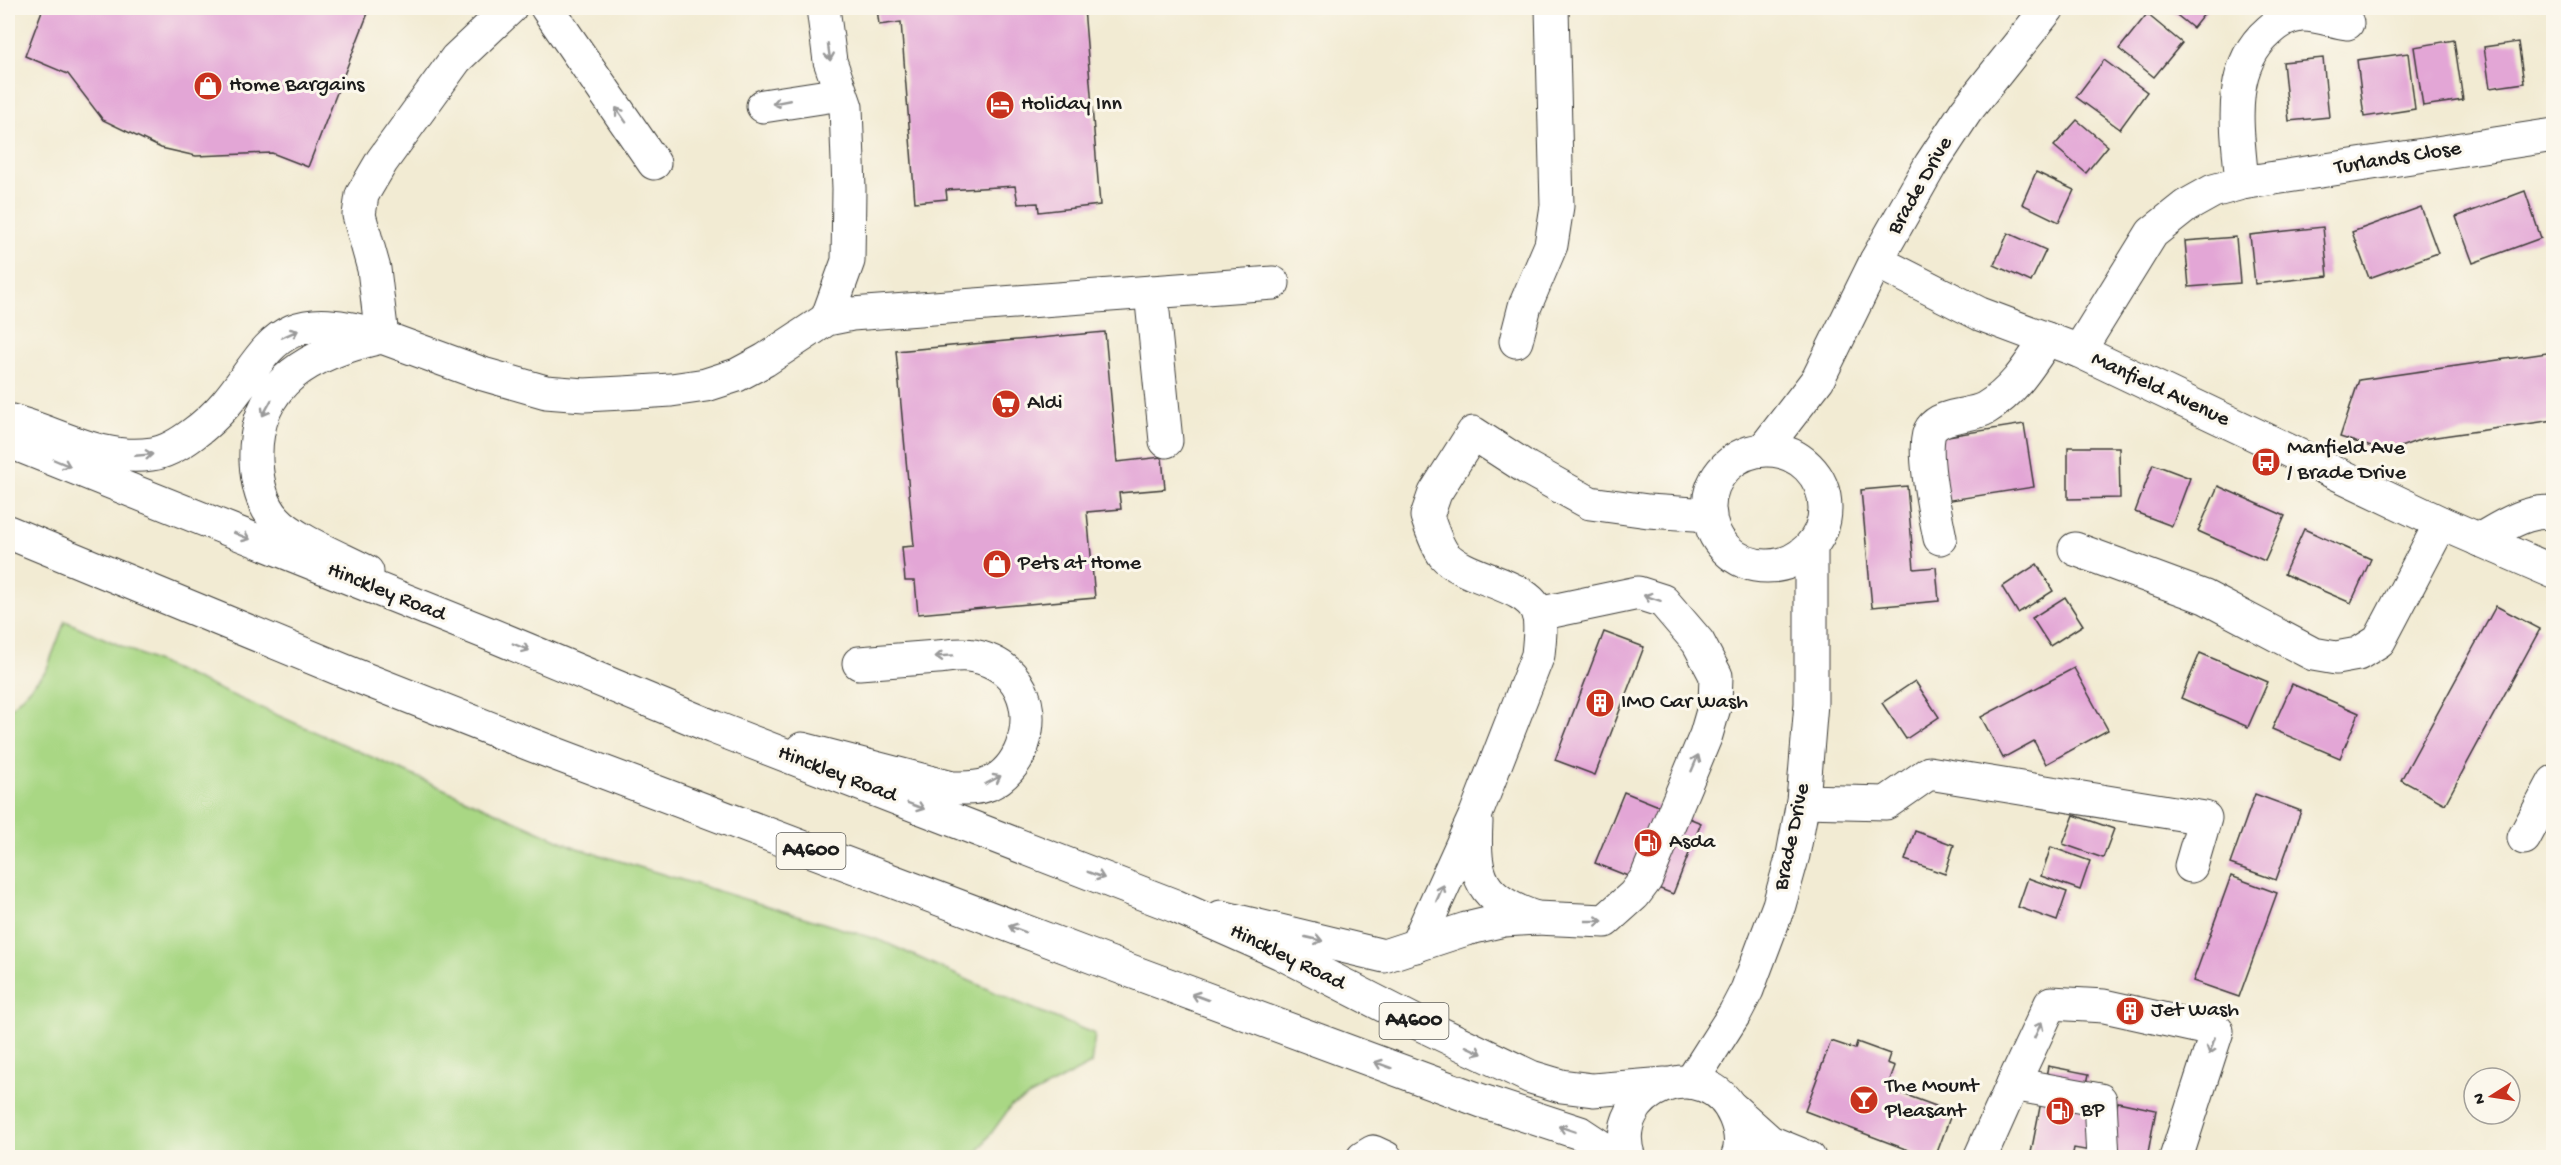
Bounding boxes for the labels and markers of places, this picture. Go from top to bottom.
shop icon: Home Bargains [192,70,224,102]
place label: Home Bargains [229,73,365,99]
hotel icon: Holiday Inn [984,89,1016,121]
place label: Holiday Inn [1021,92,1122,118]
supermarket icon: Aldi [990,388,1022,420]
place label: Aldi [1027,391,1062,417]
place label: Manfield Ave / Brade Drive [2287,436,2407,487]
bus stop icon: Manfield Ave / Brade Drive [2250,446,2282,478]
shop icon: Pets at Home [981,548,1013,580]
place label: Pets at Home [1017,551,1142,577]
building icon: IMO Car Wash [1584,687,1616,719]
place label: IMO Car Wash [1621,690,1748,716]
fuel station icon: Asda [1632,827,1664,859]
place label: Asda [1669,830,1716,856]
building icon: Jet Wash [2114,995,2146,1027]
place label: Jet Wash [2151,998,2239,1024]
place label: The Mount Pleasant [1883,1074,1980,1125]
bar icon: The Mount Pleasant [1848,1084,1880,1116]
fuel station icon: BP [2044,1095,2076,1127]
place label: BP [2080,1098,2105,1124]

